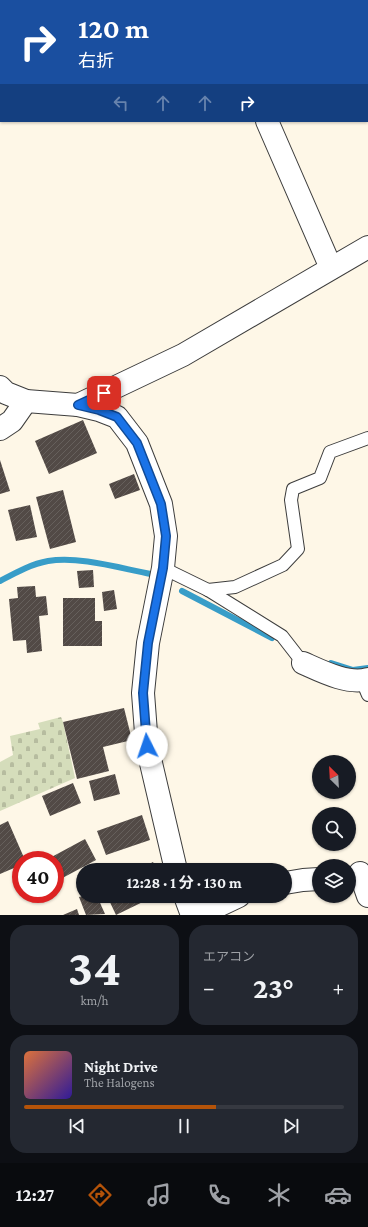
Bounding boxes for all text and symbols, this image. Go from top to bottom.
text: 120 m [78,13,149,44]
icon: right [12,16,64,68]
text: 右折 [78,51,114,71]
icon: left [110,92,132,114]
icon: ahead [152,92,174,114]
icon: ahead [194,92,216,114]
icon: right [236,92,258,114]
pin [87,376,121,410]
icon: arrive [93,382,115,404]
position arrow [126,725,168,767]
north arrow [312,755,356,799]
map controls [312,755,356,903]
button: search [312,807,356,851]
speed limit sign: 40 [12,851,64,903]
button: layers [312,859,356,903]
text: 12:28 · 1 分 · 130 m [126,875,242,891]
text: 34 [68,938,121,996]
text: エアコン [203,949,255,964]
text: 23° [253,971,294,1004]
text: − [203,975,215,1000]
text: + [332,975,344,1000]
text: km/h [80,993,109,1008]
text: Night Drive [84,1059,158,1075]
text: The Halogens [84,1075,155,1090]
icon: previous [66,1115,88,1137]
icon: pause [173,1115,195,1137]
icon: next [280,1115,302,1137]
icon: directions [86,1181,114,1209]
icon: music [145,1181,173,1209]
icon: phone [205,1181,233,1209]
icon: climate [265,1181,293,1209]
icon: car [324,1181,352,1209]
text: 12:27 [16,1185,54,1205]

